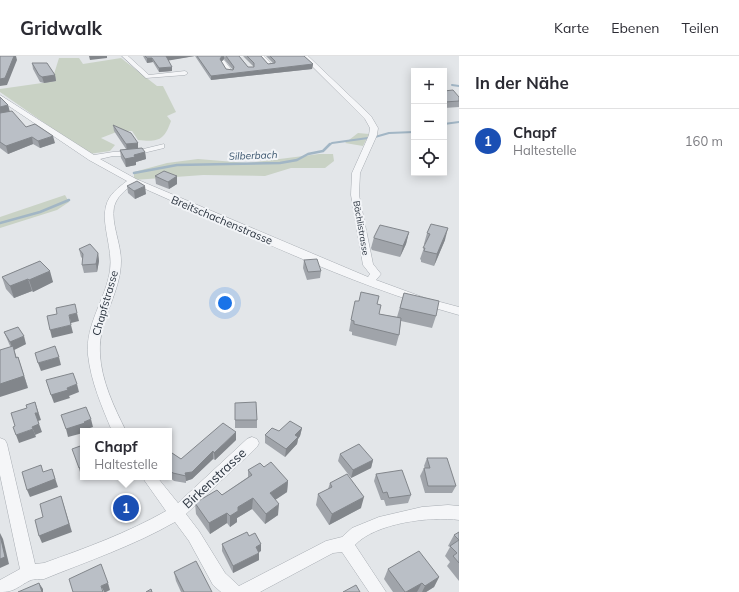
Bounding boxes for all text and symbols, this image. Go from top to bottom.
text: Gridwalk [20,16,102,40]
text: Karte [554,19,589,37]
text: Ebenen [611,19,660,37]
text: Teilen [682,19,719,37]
map controls [411,68,447,176]
button: + [411,68,447,104]
text: In der Nähe [475,72,569,93]
button: − [411,104,447,140]
text: Chapf [513,123,556,142]
text: 1 [484,133,492,149]
text: 160 m [685,133,723,149]
button: locate [411,140,447,176]
text: Haltestelle [513,142,577,158]
water label: Silberbach [228,148,278,163]
street label: Breitschachenstrasse [169,192,275,248]
street label: Bächlistrasse [351,200,372,256]
street label: Chapfstrasse [89,269,121,337]
your location [215,293,235,313]
popup [80,428,172,480]
text: Chapf [94,437,138,456]
street label: Birkenstrasse [179,444,249,512]
text: Haltestelle [94,456,158,472]
pin: 1 [113,493,139,523]

